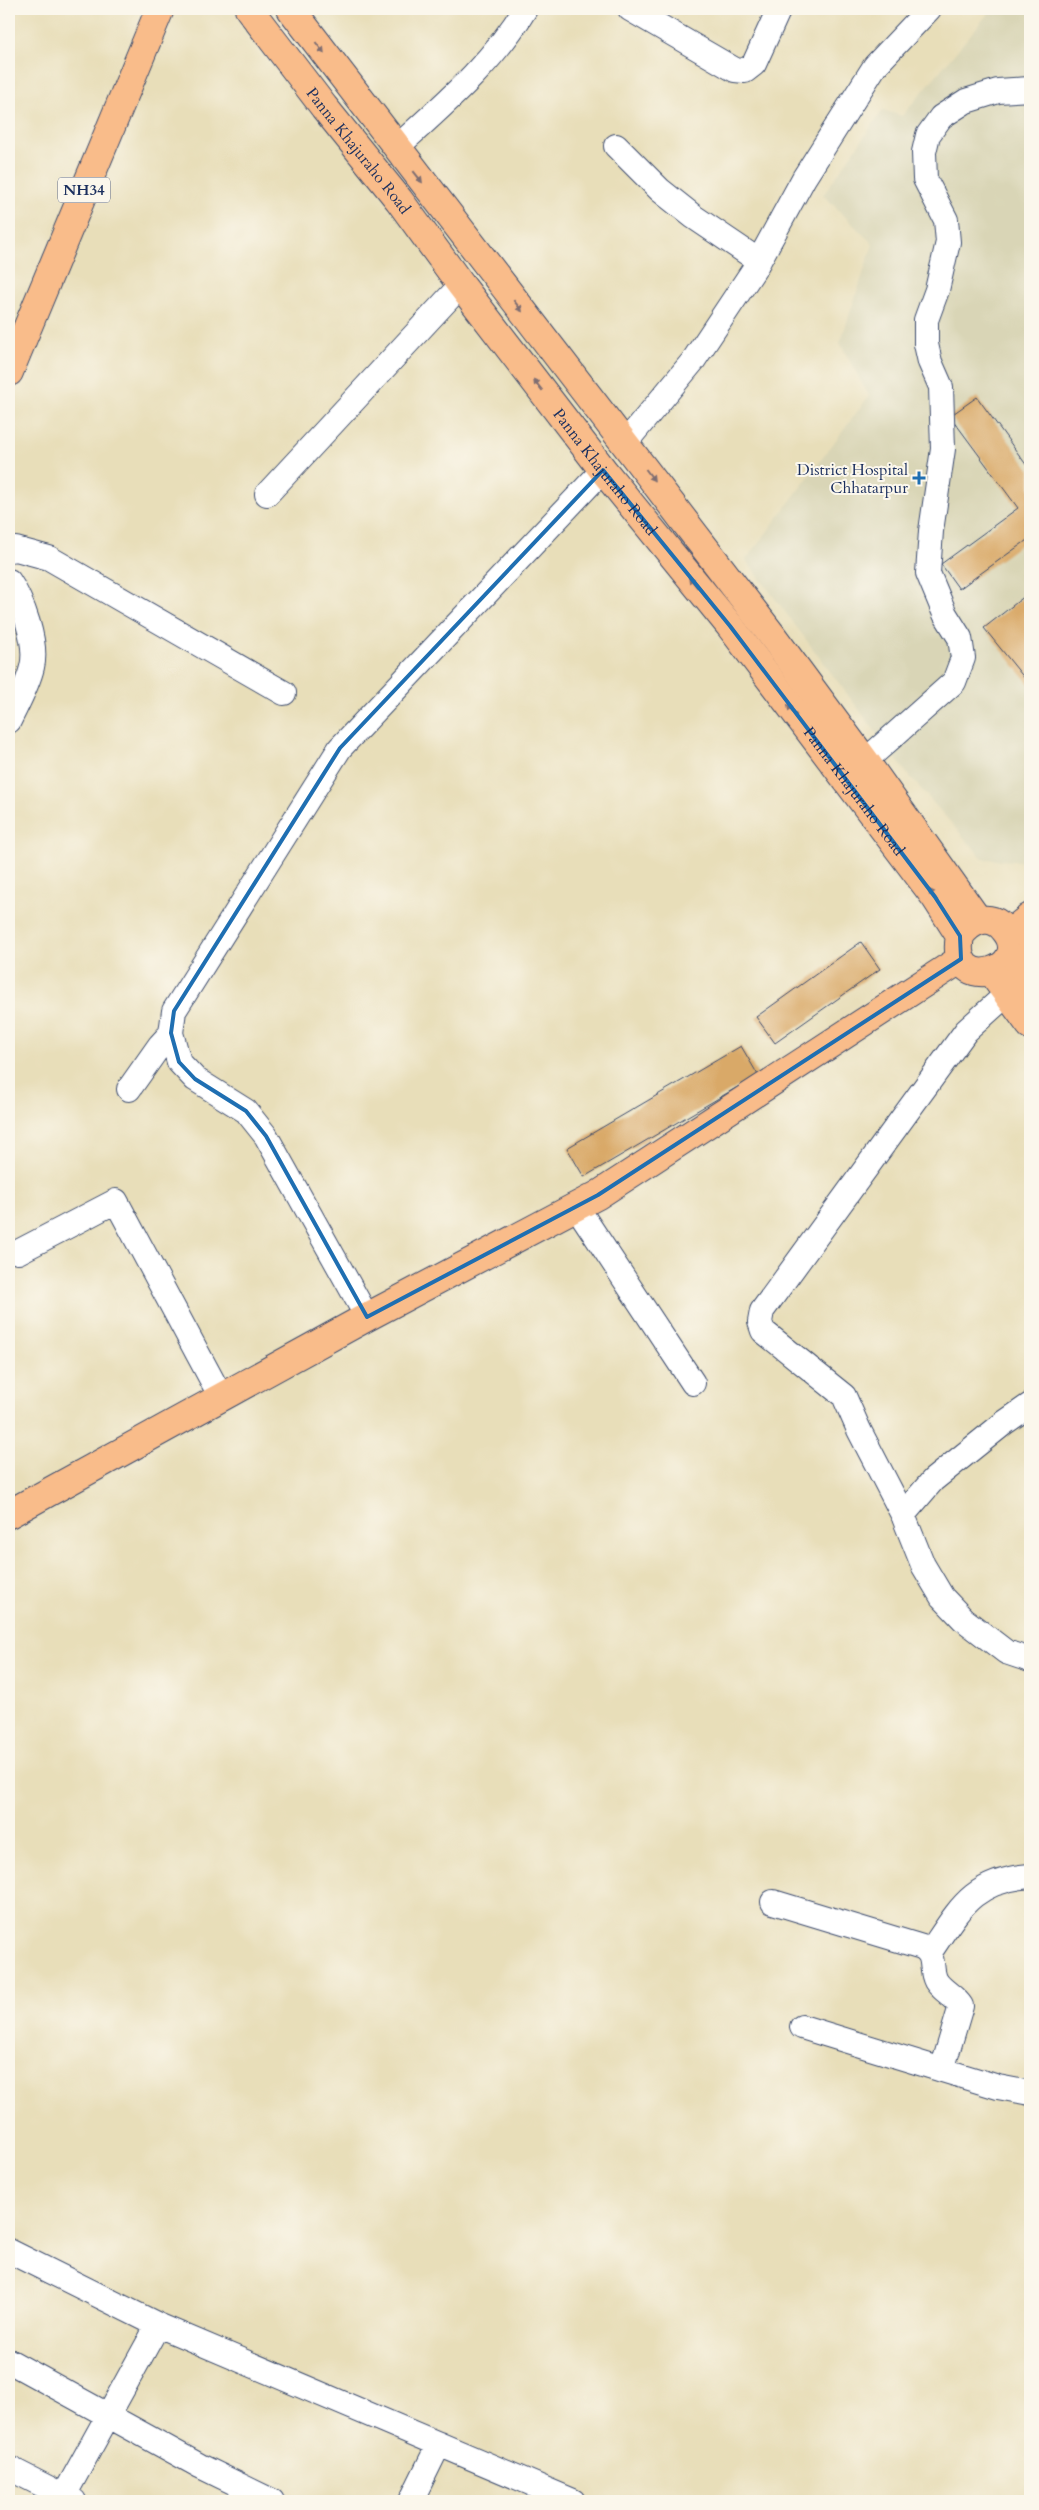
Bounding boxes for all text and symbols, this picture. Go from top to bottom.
one-way arrow [315,41,325,55]
street label: Panna Khajuraho Road [301,83,416,219]
one-way arrow [413,170,424,183]
road number: NH34 [58,178,110,202]
one-way arrow [512,299,523,312]
one-way arrow [532,379,543,392]
street label: Panna Khajuraho Road [548,404,662,541]
place label: District Hospital Chhatarpur [797,459,908,499]
one-way arrow [645,468,655,482]
marker: District Hospital Chhatarpur [912,471,926,485]
one-way arrow [687,575,698,588]
one-way arrow [786,704,797,717]
street label: Panna Khajuraho Road [798,722,910,861]
one-way arrow [928,888,938,902]

